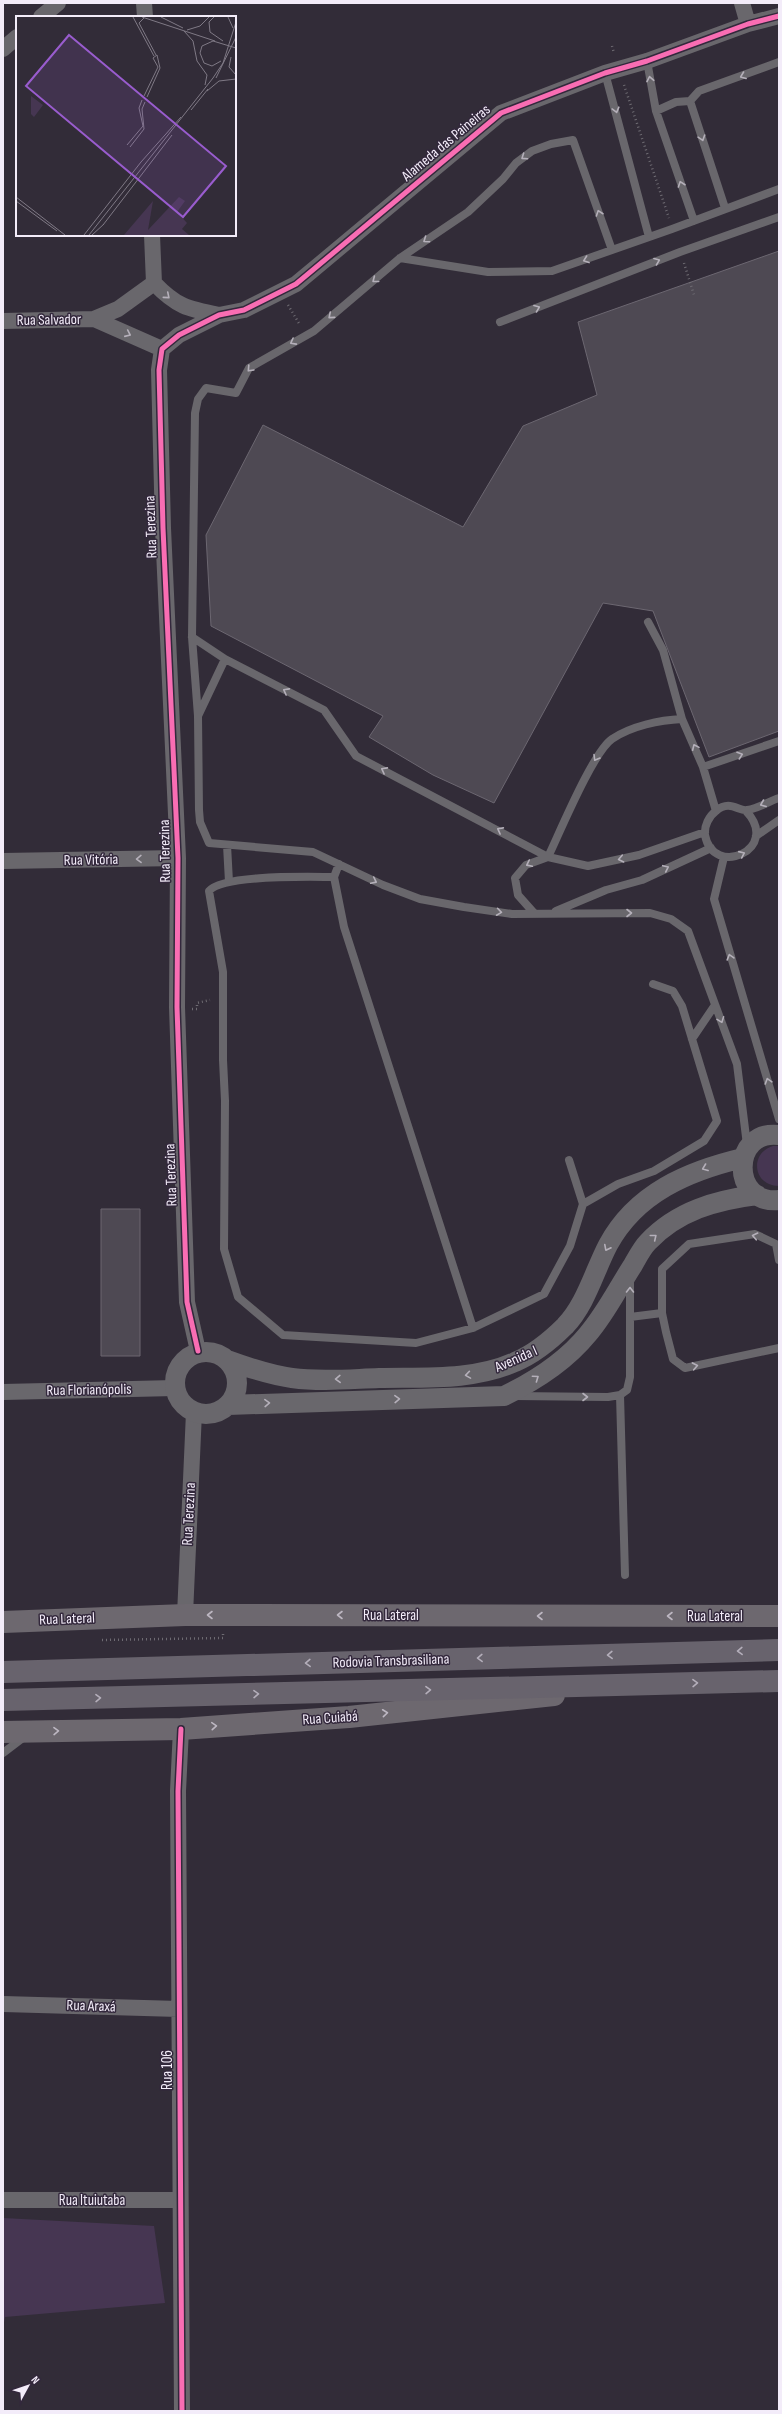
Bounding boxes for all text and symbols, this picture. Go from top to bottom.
inset map [16,16,236,236]
one-way arrow [739,71,746,79]
one-way arrow [647,76,655,82]
street label: Alameda das Paineiras [397,100,494,186]
one-way arrow [611,107,619,113]
one-way arrow [697,135,706,142]
one-way arrow [522,152,529,159]
one-way arrow [677,181,686,188]
one-way arrow [595,210,604,217]
one-way arrow [423,235,430,243]
one-way arrow [583,255,590,263]
one-way arrow [654,257,661,265]
one-way arrow [373,276,380,283]
one-way arrow [163,292,170,299]
one-way arrow [533,305,540,313]
street label: Rua Salvador [17,310,82,330]
one-way arrow [329,312,336,319]
one-way arrow [124,329,131,337]
one-way arrow [290,337,297,345]
one-way arrow [247,364,255,372]
street label: Rua Terezina [140,495,162,559]
one-way arrow [283,688,290,695]
one-way arrow [691,744,699,751]
one-way arrow [737,751,744,759]
one-way arrow [593,754,601,761]
one-way arrow [381,767,389,775]
one-way arrow [759,800,766,808]
street label: Rua Terezina [155,819,175,883]
one-way arrow [497,827,504,835]
street label: Rua Vitória [64,850,119,870]
one-way arrow [737,851,745,859]
one-way arrow [618,854,624,862]
one-way arrow [136,855,142,863]
one-way arrow [526,859,533,867]
one-way arrow [662,865,669,873]
one-way arrow [370,876,377,884]
one-way arrow [496,907,502,916]
one-way arrow [626,909,632,917]
one-way arrow [726,954,735,961]
one-way arrow [716,1016,724,1023]
one-way arrow [764,1078,773,1085]
street label: Rua Terezina [160,1143,182,1207]
one-way arrow [702,1163,709,1171]
one-way arrow [752,1233,759,1241]
one-way arrow [649,1234,656,1241]
one-way arrow [605,1244,612,1251]
one-way arrow [626,1287,634,1293]
street label: Avenida I [491,1341,540,1377]
one-way arrow [692,1362,699,1371]
one-way arrow [465,1370,471,1379]
one-way arrow [335,1375,341,1384]
one-way arrow [532,1376,539,1383]
street label: Rua Florianópolis [46,1380,132,1400]
one-way arrow [582,1393,588,1401]
one-way arrow [394,1395,400,1404]
one-way arrow [264,1399,270,1408]
street label: Rua Terezina [178,1482,200,1546]
street label: Rua Lateral [363,1606,419,1625]
street label: Rua Lateral [687,1607,743,1626]
street label: Rua Lateral [39,1609,95,1629]
one-way arrow [207,1611,213,1619]
one-way arrow [337,1611,343,1619]
one-way arrow [537,1612,543,1620]
one-way arrow [667,1612,673,1620]
one-way arrow [737,1647,743,1655]
street label: Rodovia Transbrasiliana [332,1649,450,1673]
one-way arrow [607,1650,613,1659]
one-way arrow [477,1654,483,1662]
one-way arrow [305,1659,311,1667]
one-way arrow [692,1679,698,1687]
one-way arrow [425,1686,431,1694]
one-way arrow [253,1690,259,1698]
one-way arrow [95,1694,101,1702]
street label: Rua Cuiabá [302,1707,359,1729]
one-way arrow [382,1709,388,1718]
one-way arrow [211,1722,217,1731]
one-way arrow [53,1727,59,1735]
street label: Rua Araxá [66,1996,116,2016]
street label: Rua 106 [158,2050,177,2090]
street label: Rua Ituiutaba [59,2191,125,2210]
north arrow [8,2366,48,2406]
text: N [28,2373,42,2386]

